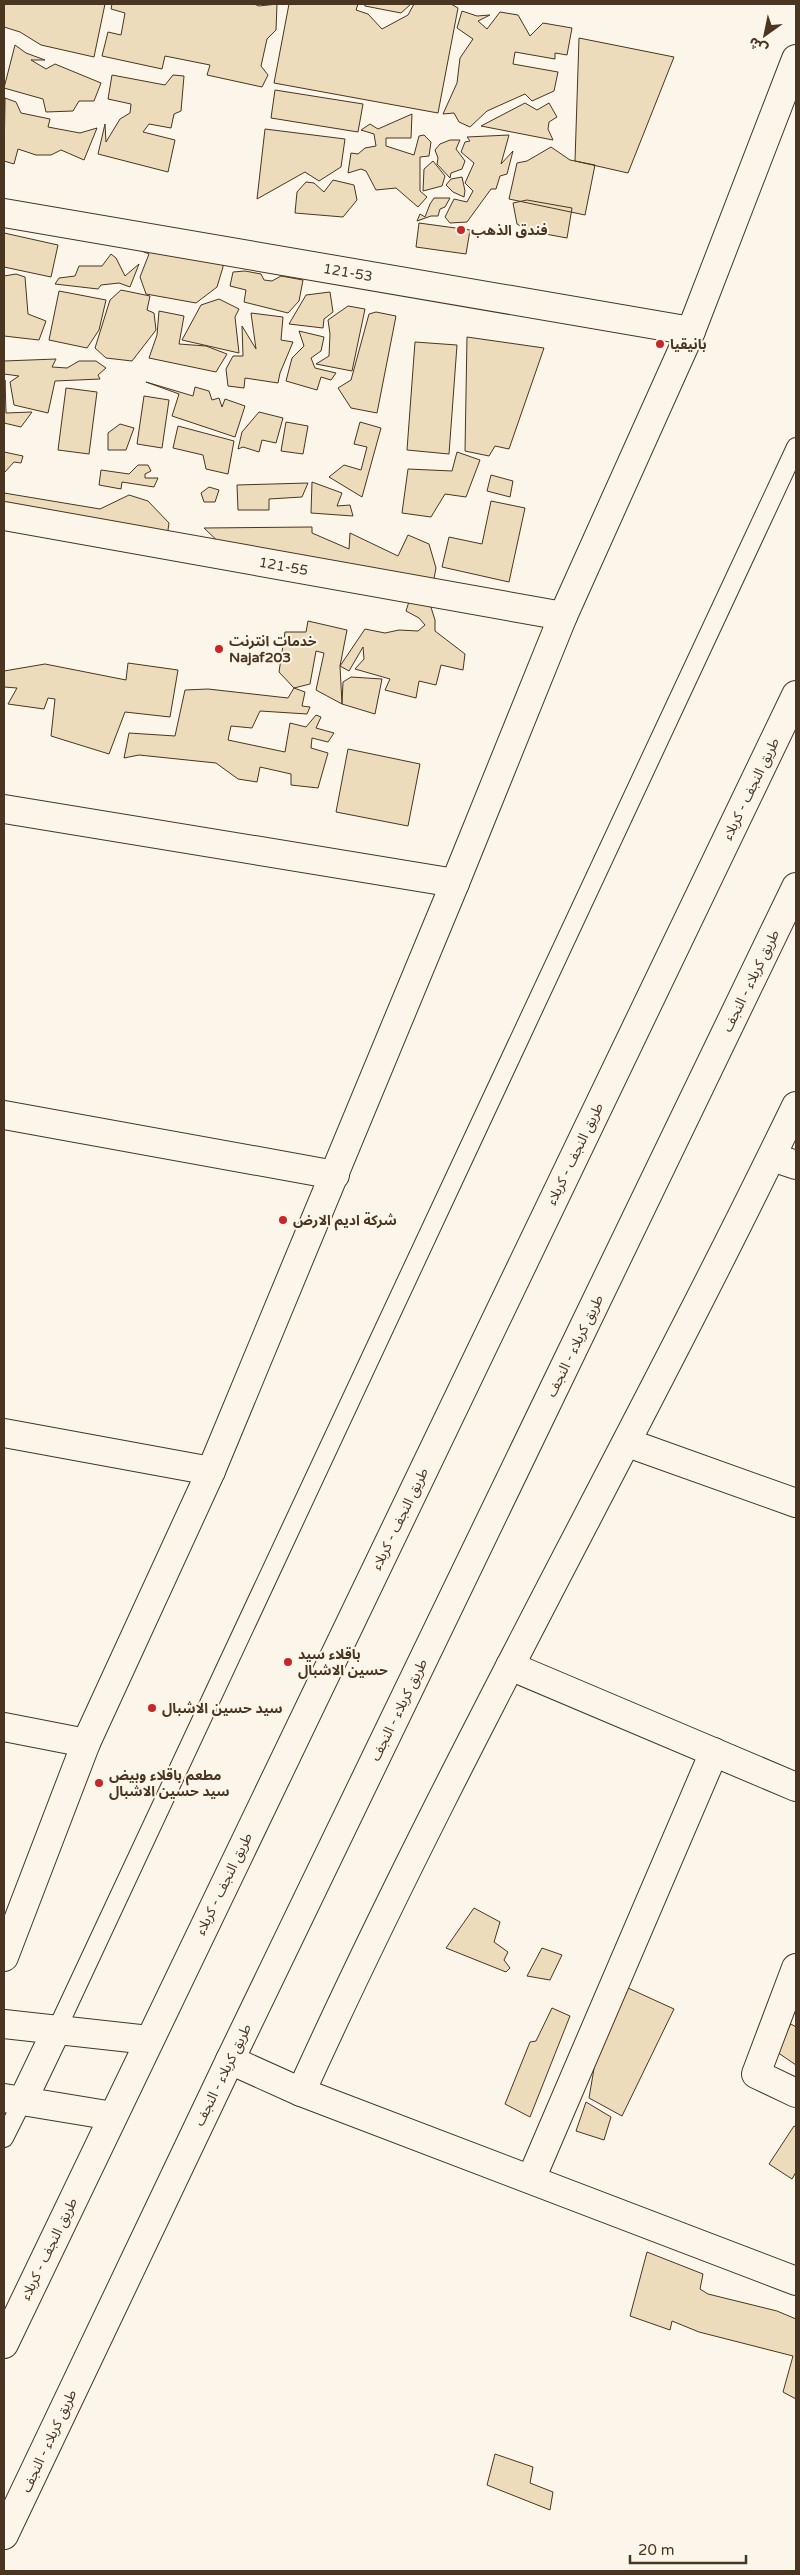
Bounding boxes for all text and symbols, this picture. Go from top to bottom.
north arrow [740,10,790,60]
text: ش [746,33,771,58]
place label: فندق الذهب [471,222,548,239]
marker: فندق الذهب [455,224,467,236]
street label: 121-53 [322,259,374,285]
place label: بانيقيا [670,336,707,353]
marker: بانيقيا [654,338,666,350]
street label: 121-55 [258,553,310,579]
place label: خدمات انترنت Najaf203 [229,633,317,666]
marker: خدمات انترنت Najaf203 [213,643,225,655]
street label: طريق النجف - کربلاء [719,735,784,843]
street label: طريق کربلاء - النجف [719,927,784,1035]
street label: طريق النجف - کربلاء [543,1100,608,1208]
place label: شركة اديم الارض [293,1212,397,1231]
marker: شركة اديم الارض [277,1214,289,1226]
street label: طريق کربلاء - النجف [543,1292,608,1400]
street label: طريق النجف - کربلاء [368,1465,433,1573]
place label: باقلاء سيد حسين الاشبال [298,1646,388,1679]
marker: باقلاء سيد حسين الاشبال [282,1656,294,1668]
street label: طريق کربلاء - النجف [367,1656,432,1764]
place label: سيد حسين الاشبال [162,1700,283,1717]
marker: سيد حسين الاشبال [146,1702,158,1714]
place label: مطعم باقلاء وبيض سيد حسين الاشبال [109,1767,230,1800]
marker: مطعم باقلاء وبيض سيد حسين الاشبال [93,1777,105,1789]
street label: طريق النجف - کربلاء [192,1830,257,1938]
street label: طريق کربلاء - النجف [191,2021,256,2129]
street label: طريق النجف - کربلاء [17,2195,82,2303]
street label: طريق کربلاء - النجف [18,2387,81,2496]
scale bar [630,2532,746,2564]
text: 20 m [638,2541,675,2559]

